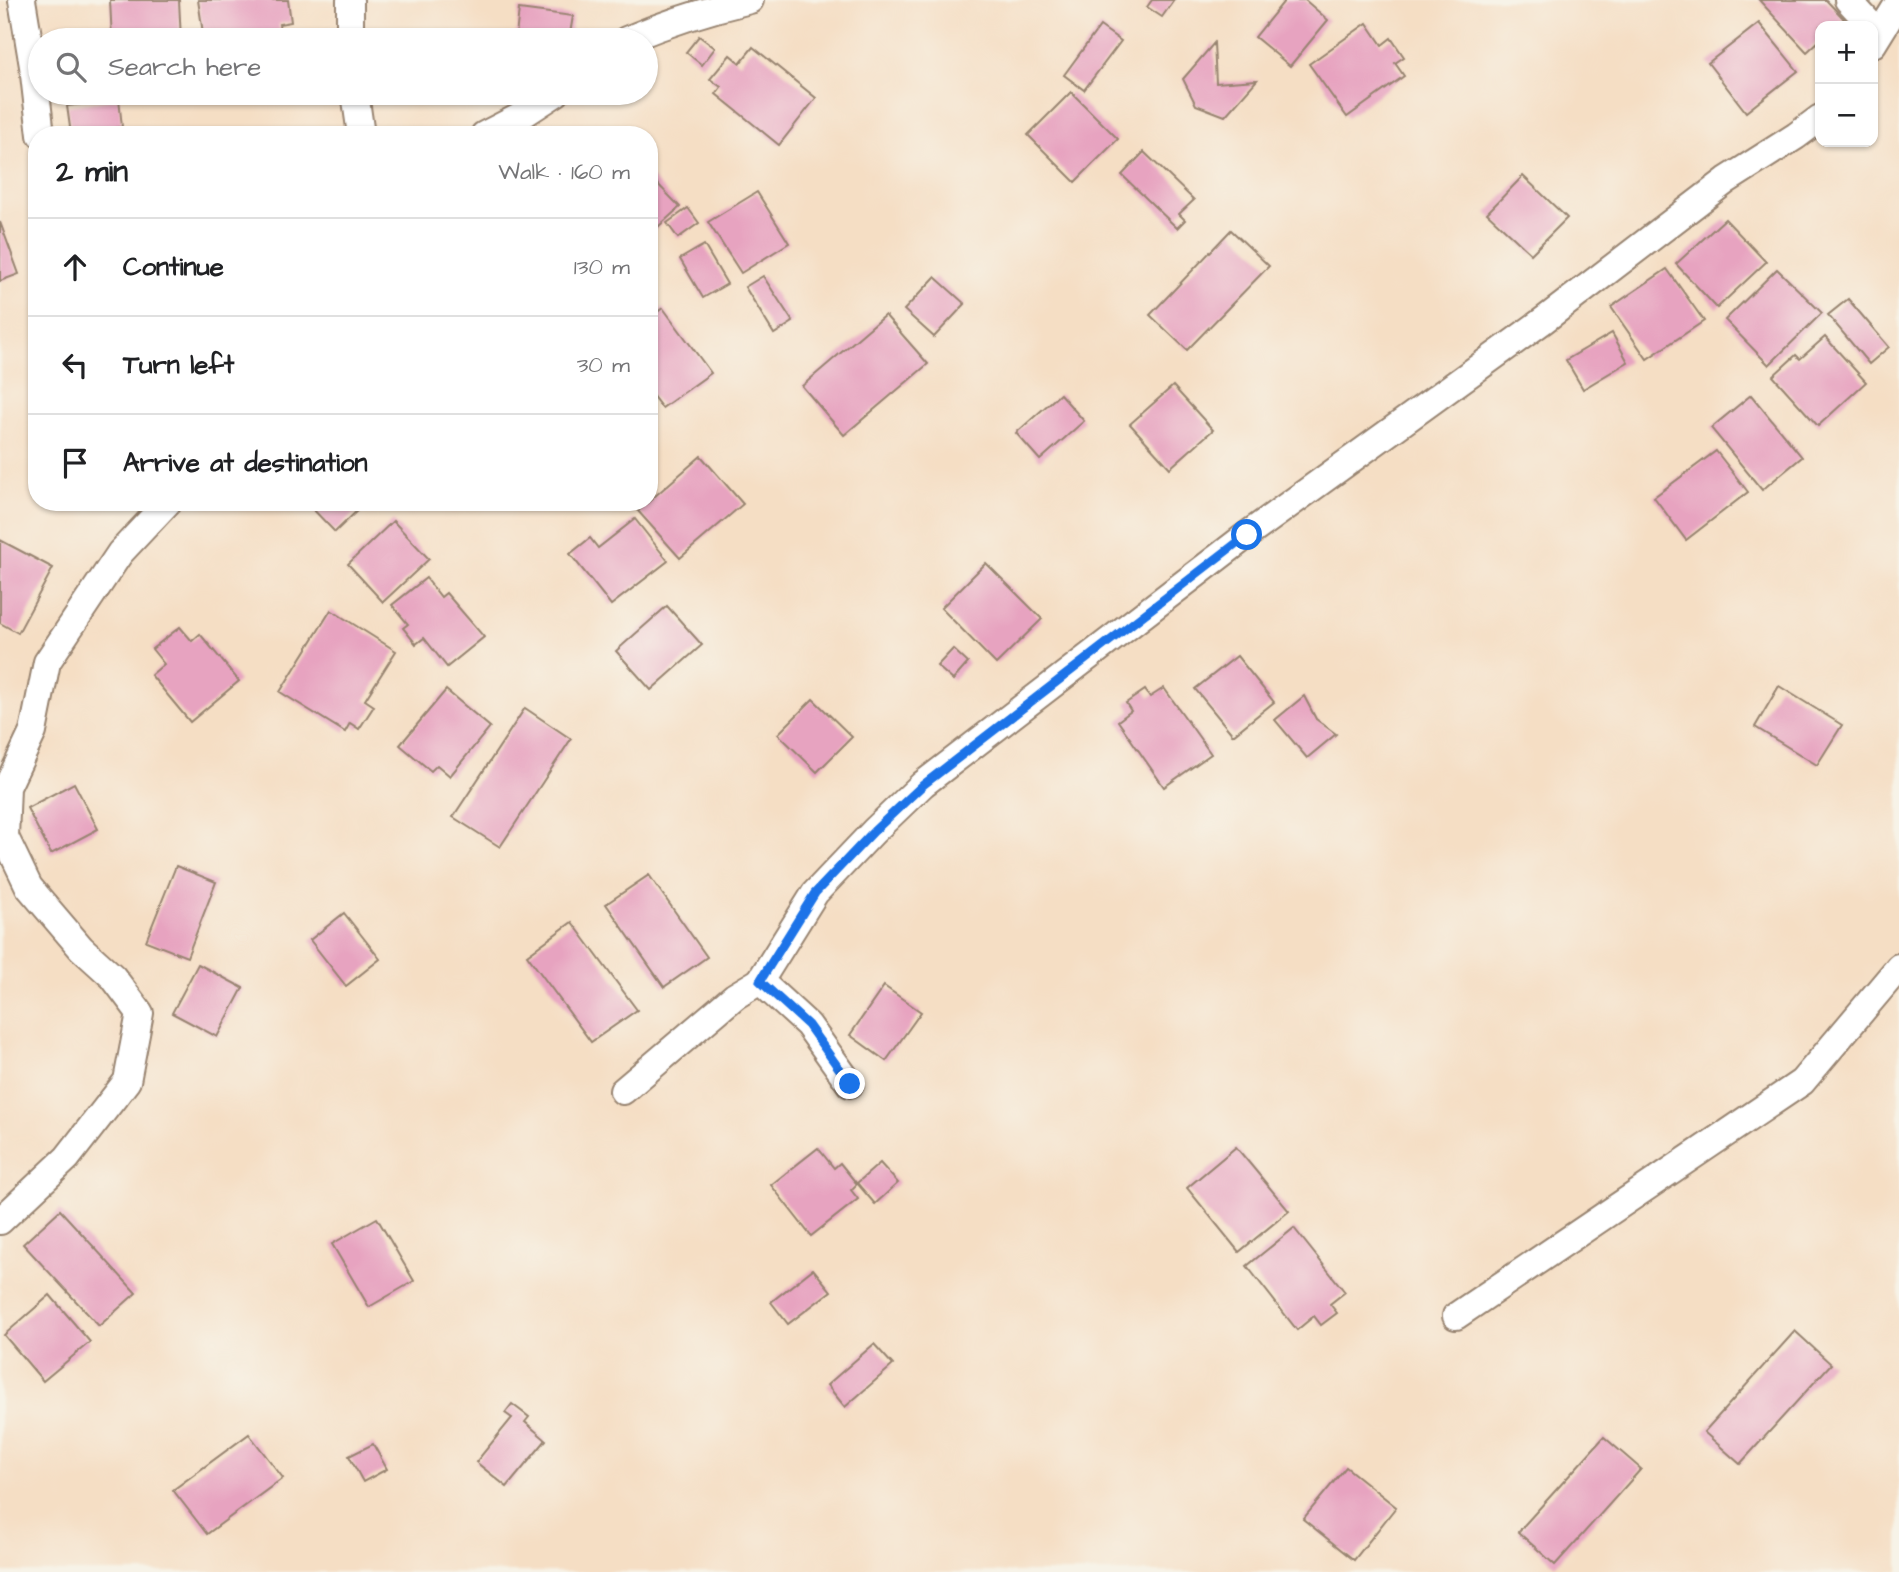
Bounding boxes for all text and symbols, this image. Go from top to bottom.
map controls [1815,21,1878,147]
button: + [1815,21,1878,84]
search box [28,28,658,105]
icon: search [52,48,90,86]
text: Search here [108,49,261,85]
button: − [1815,84,1878,147]
text: 2 min [56,151,128,193]
text: Walk · 160 m [498,156,630,188]
icon: ahead [56,248,94,286]
text: Continue [123,249,224,285]
text: 130 m [574,251,630,283]
icon: left [56,346,94,384]
text: Turn left [123,347,234,383]
text: 30 m [577,349,630,381]
icon: arrive [56,444,94,482]
text: Arrive at destination [123,445,368,481]
route start [1231,519,1262,550]
route end [834,1068,865,1099]

